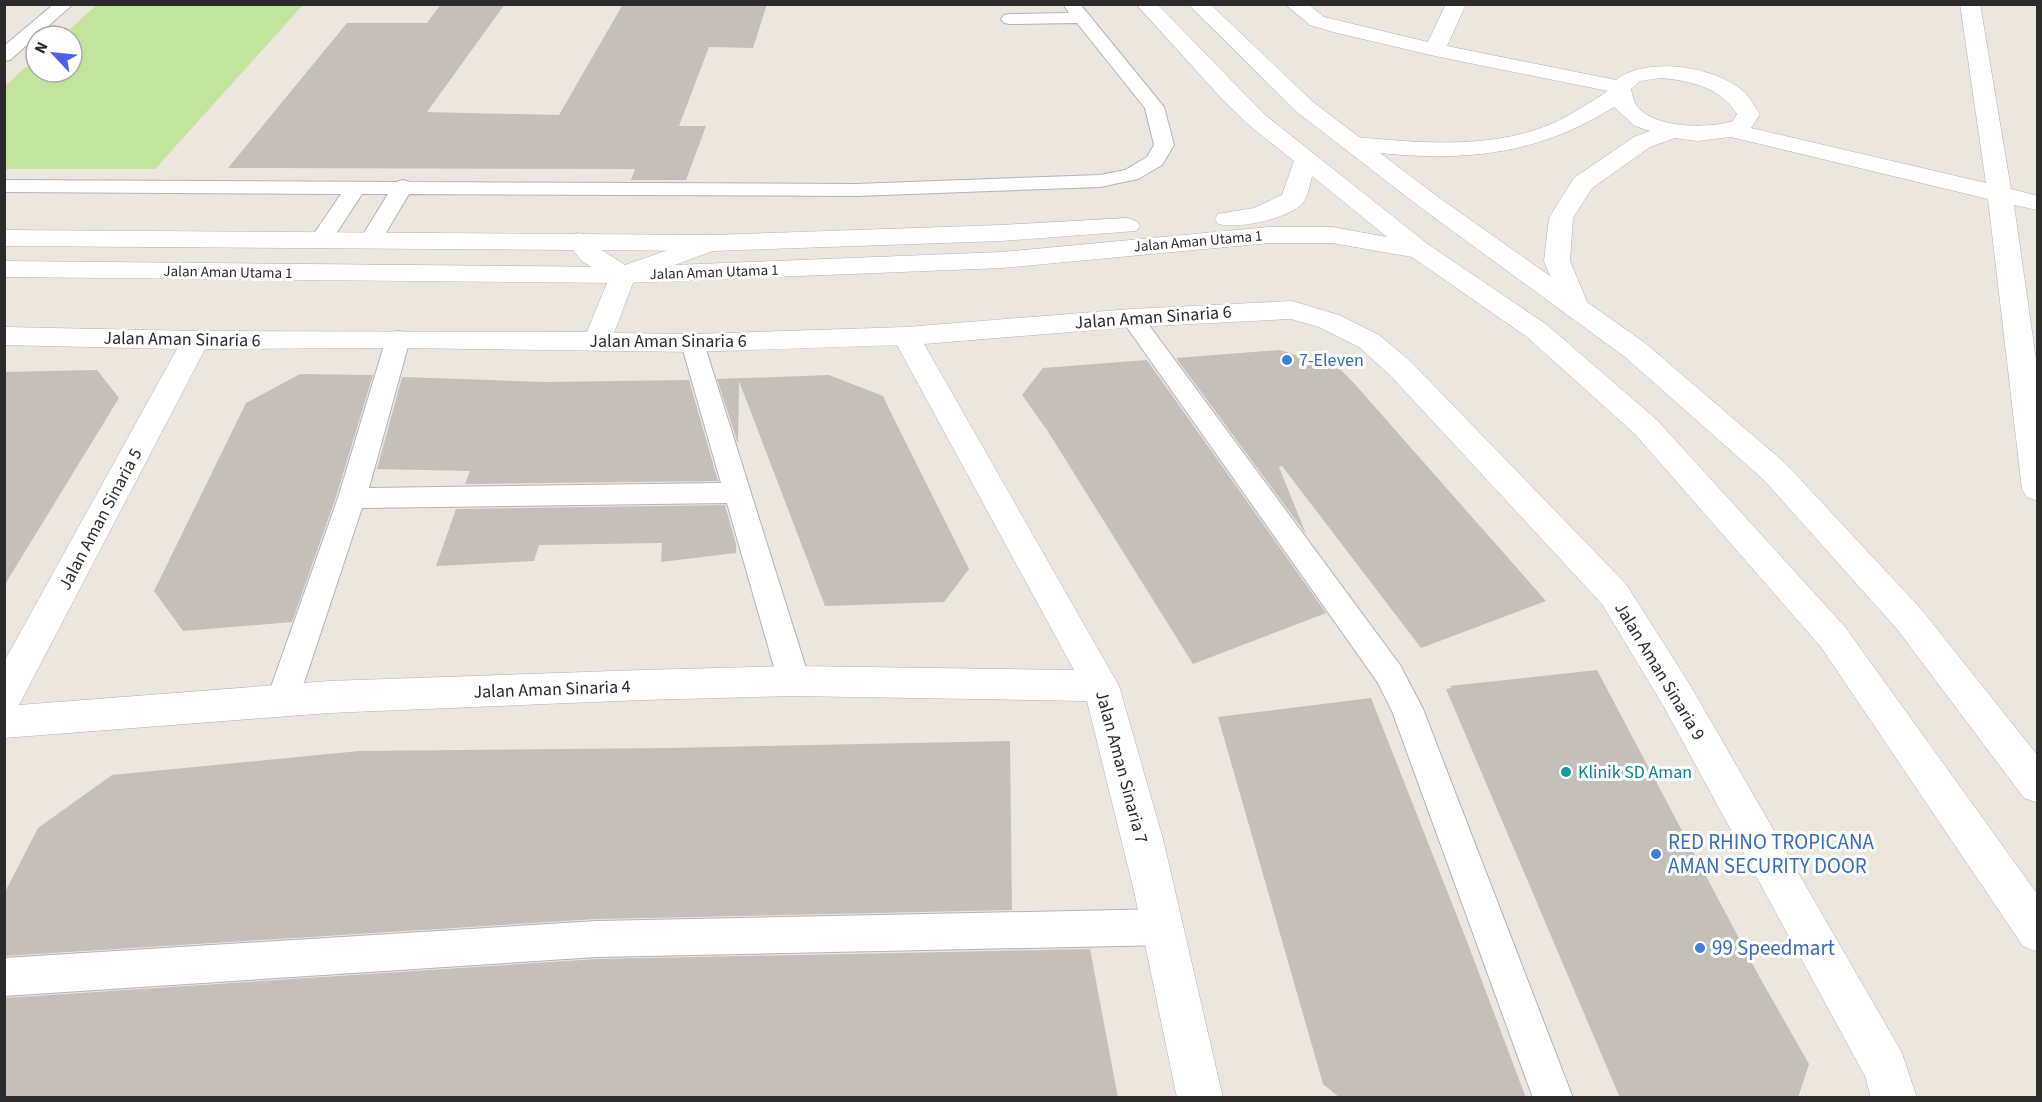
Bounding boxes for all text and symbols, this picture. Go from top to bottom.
north arrow [24,24,84,84]
text: N [29,38,54,57]
street label: Jalan Aman Utama 1 [1133,225,1263,258]
street label: Jalan Aman Utama 1 [649,260,779,285]
street label: Jalan Aman Utama 1 [163,261,293,284]
street label: Jalan Aman Sinaria 6 [1074,300,1232,335]
street label: Jalan Aman Sinaria 6 [103,326,261,353]
street label: Jalan Aman Sinaria 6 [589,329,747,354]
place label: 7-Eleven [1299,348,1364,373]
marker: 7-Eleven [1280,353,1294,367]
street label: Jalan Aman Sinaria 5 [52,444,148,595]
street label: Jalan Aman Sinaria 9 [1608,597,1711,745]
street label: Jalan Aman Sinaria 4 [473,674,631,705]
street label: Jalan Aman Sinaria 7 [1089,688,1154,846]
place label: Klinik SD Aman [1578,760,1692,785]
marker: Klinik SD Aman [1559,765,1573,779]
place label: RED RHINO TROPICANA AMAN SECURITY DOOR [1668,827,1875,881]
marker: RED RHINO TROPICANA AMAN SECURITY DOOR [1649,847,1663,861]
place label: 99 Speedmart [1712,933,1835,963]
marker: 99 Speedmart [1693,941,1707,955]

